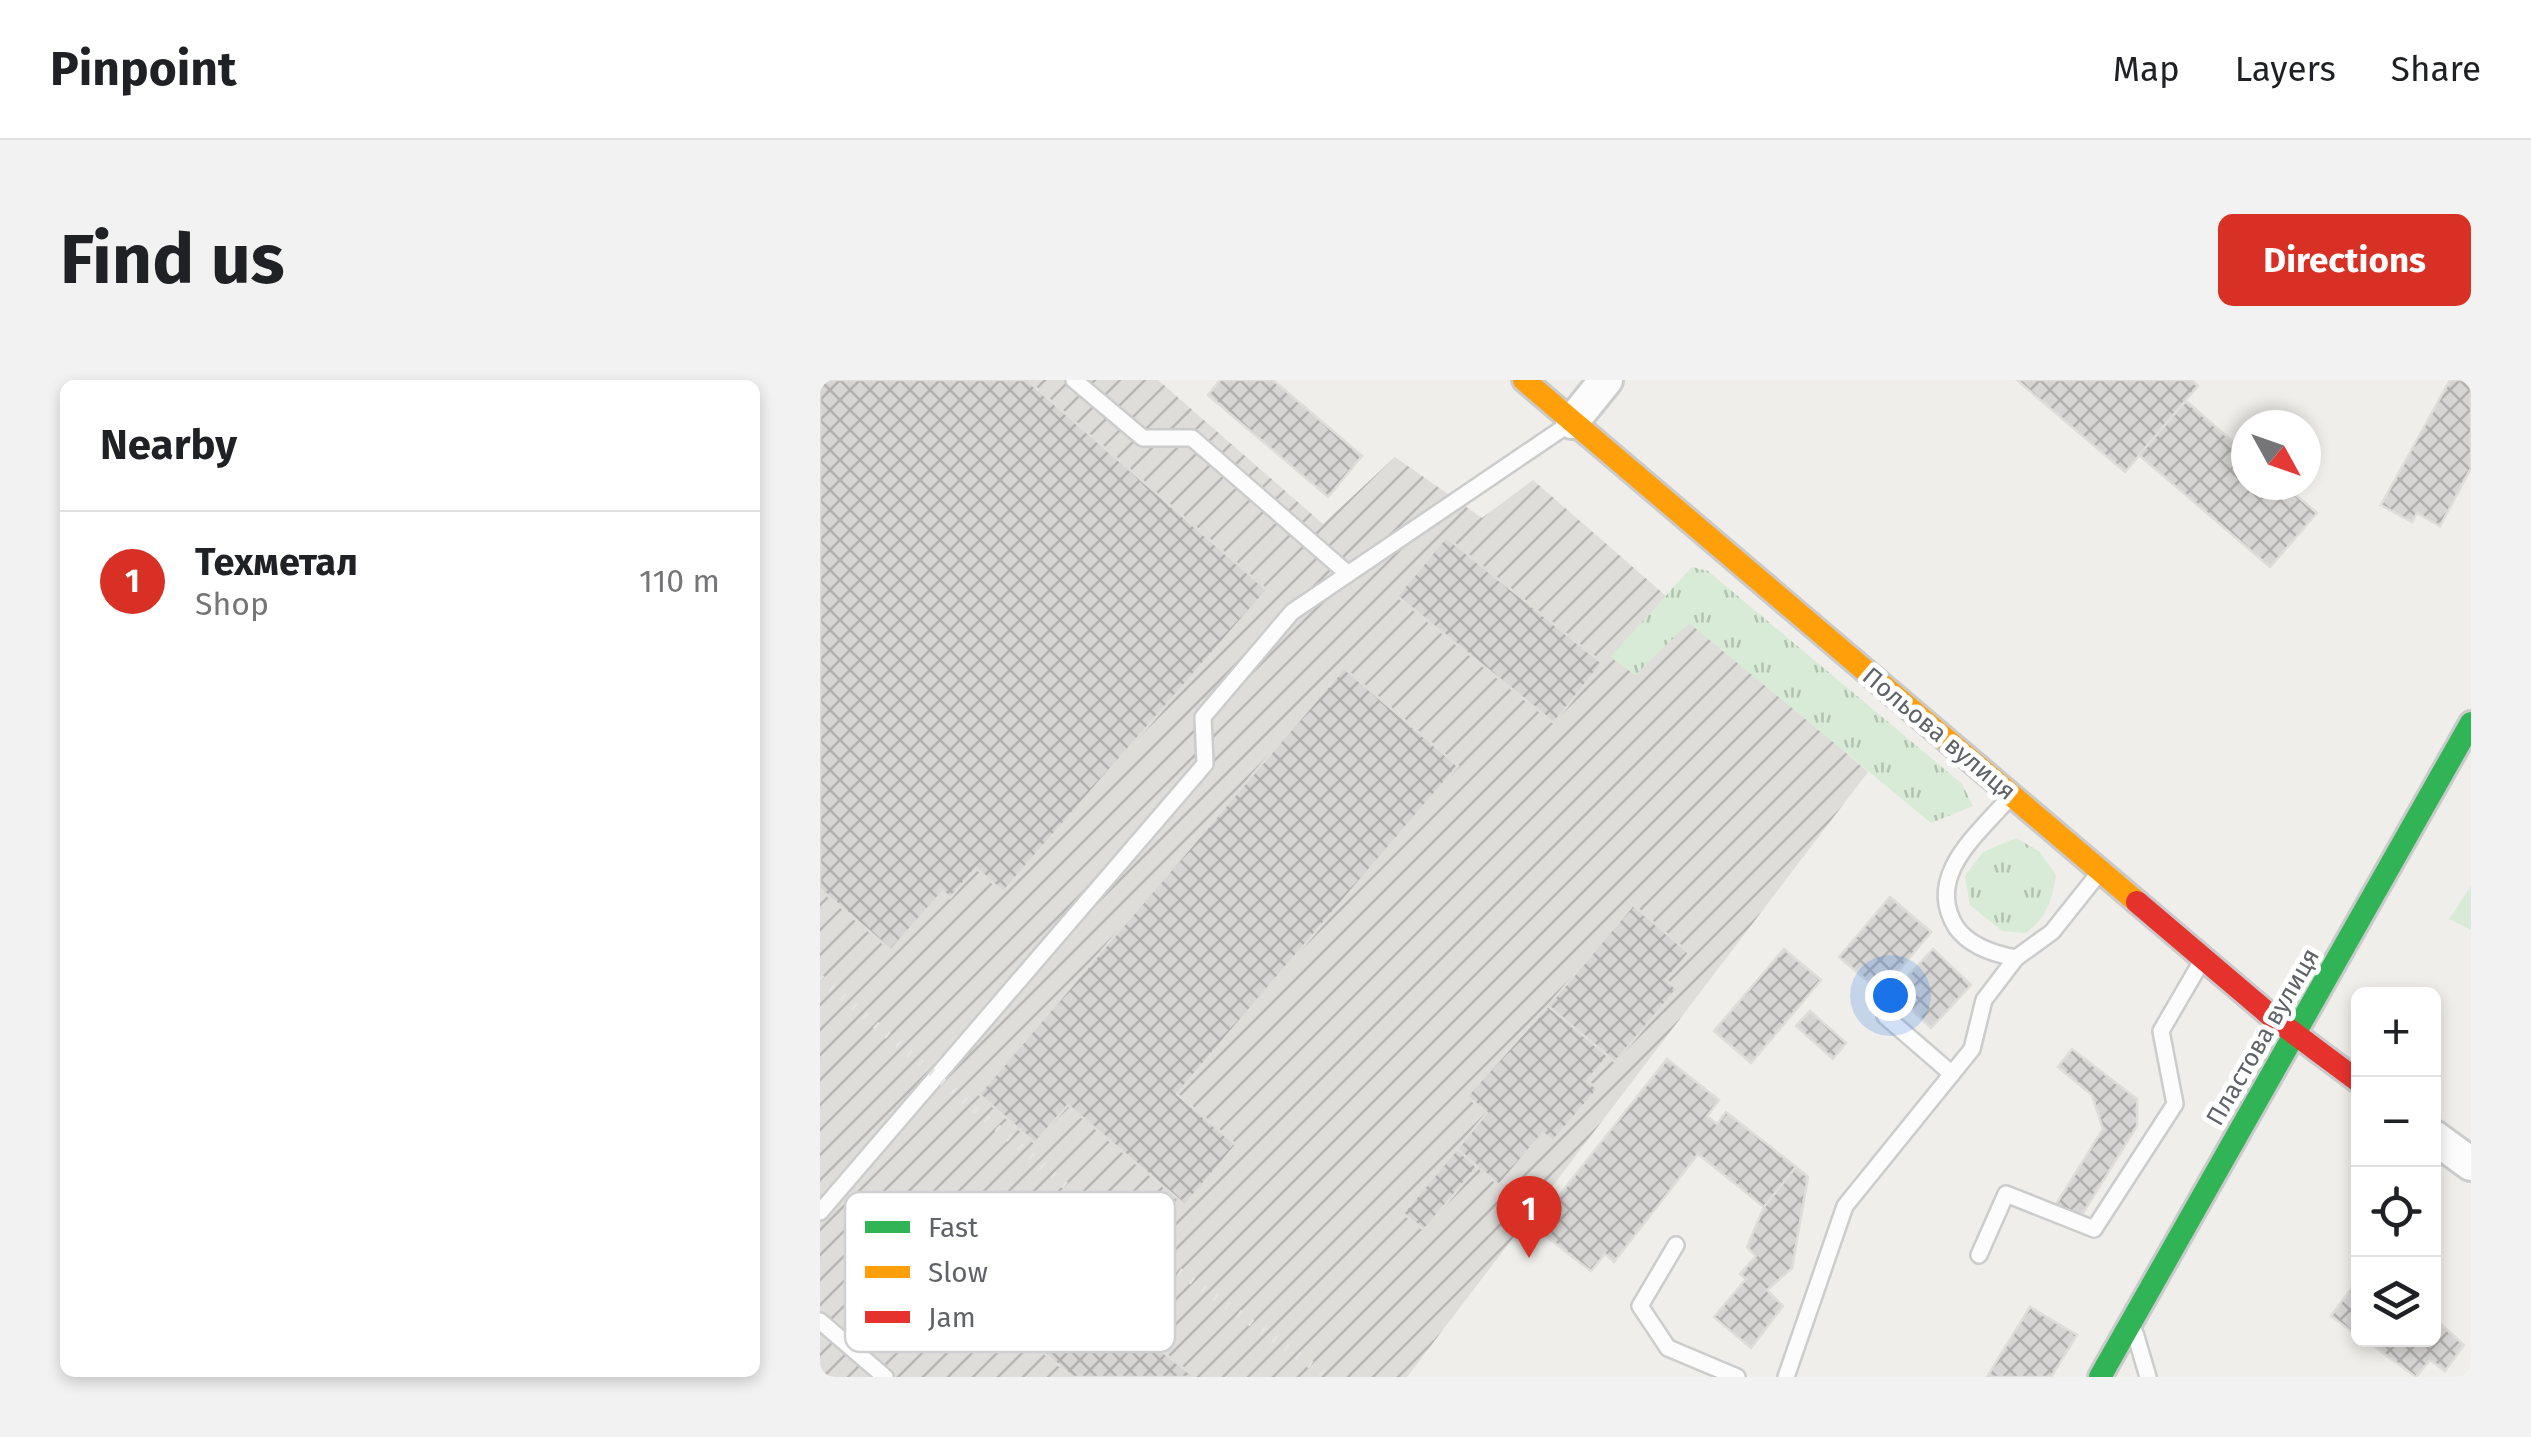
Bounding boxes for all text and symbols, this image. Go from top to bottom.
text: Pinpoint [50,40,236,98]
text: Map [2113,48,2180,90]
text: Layers [2235,48,2336,90]
text: Share [2391,48,2481,90]
button: Directions [2218,214,2471,306]
text: Find us [60,218,285,302]
north arrow [2231,410,2321,500]
text: Nearby [100,420,237,470]
text: Техметал [195,539,358,585]
text: 1 [125,562,140,600]
text: 110 m [639,562,720,600]
text: Shop [195,585,269,623]
street label: Польова вулиця [1856,661,2022,807]
street label: Пластова вулиця [2200,943,2326,1131]
your location [1865,970,1916,1021]
map controls [2351,987,2441,1347]
button: + [2351,987,2441,1077]
button: − [2351,1077,2441,1167]
button: locate [2351,1167,2441,1257]
pin: 1 [1496,1176,1562,1258]
legend [845,1192,1175,1352]
text: Fast [928,1211,979,1244]
text: Slow [928,1256,988,1289]
button: layers [2351,1257,2441,1347]
text: Jam [928,1301,976,1334]

